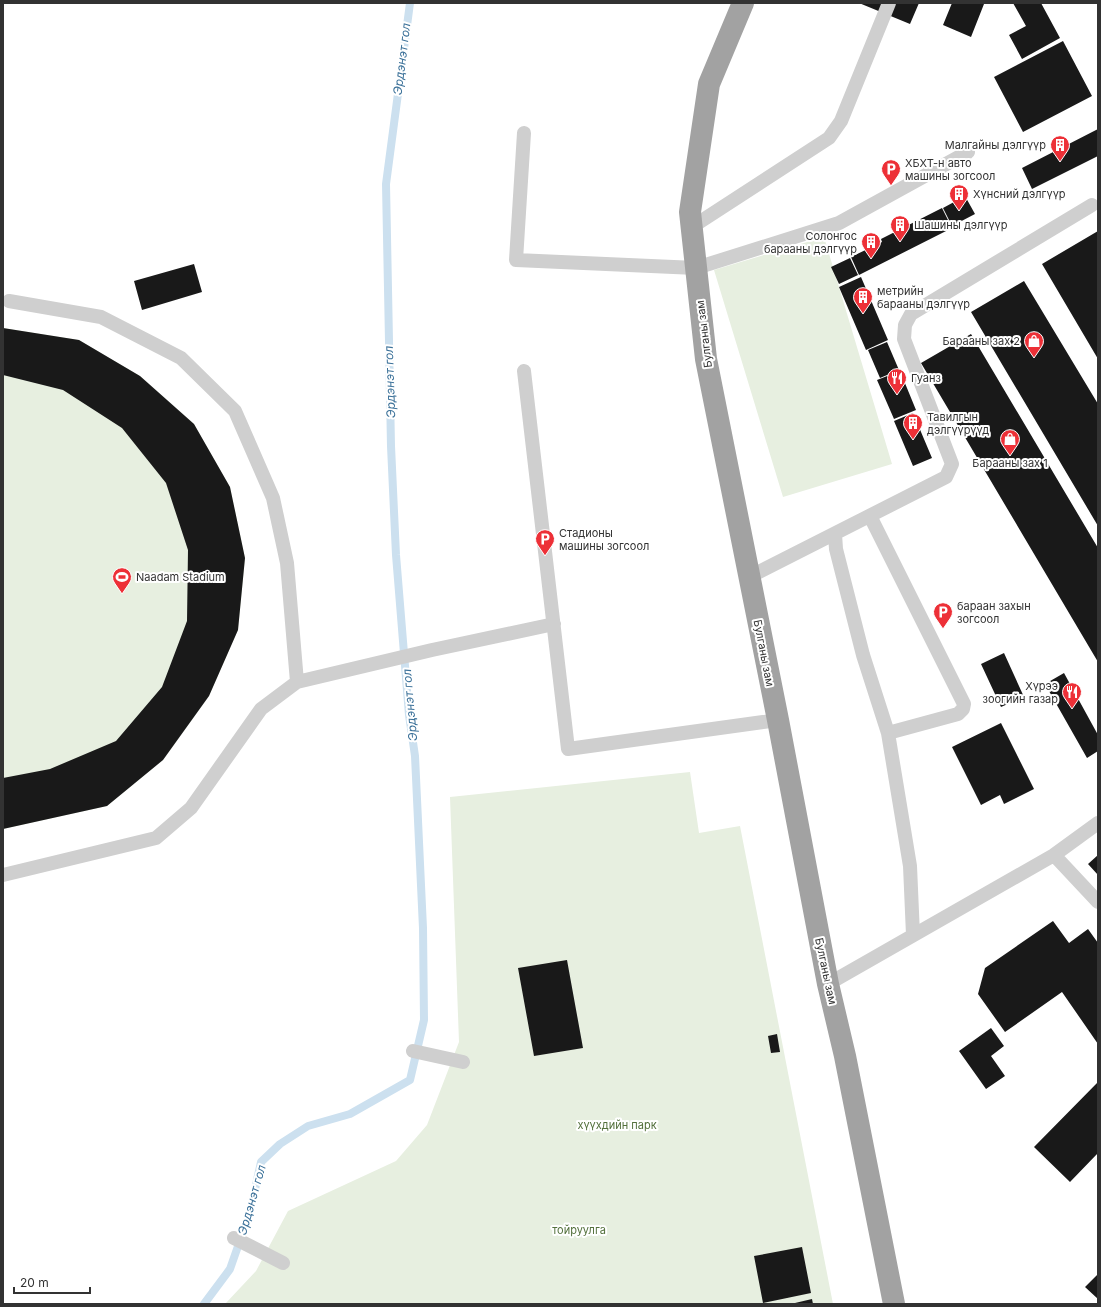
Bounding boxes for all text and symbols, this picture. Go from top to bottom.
water label: Эрдэнэт гол [390,22,413,96]
building icon: Малгайны дэлгүүр [1049,134,1071,162]
place label: Малгайны дэлгүүр [945,138,1046,152]
place label: ХБХТ-н авто машины зогсоол [905,156,995,183]
parking icon: ХБХТ-н авто машины зогсоол [880,158,902,186]
building icon: Хүнсний дэлгүүр [948,183,970,211]
place label: Хүнсний дэлгүүр [973,187,1066,201]
building icon: Шашины дэлгүүр [889,214,911,242]
place label: Шашины дэлгүүр [914,218,1008,232]
place label: Солонгос барааны дэлгүүр [764,229,857,256]
building icon: Солонгос барааны дэлгүүр [860,231,882,259]
place label: метрийн барааны дэлгүүр [877,284,970,311]
building icon: метрийн барааны дэлгүүр [852,286,874,314]
street label: Булганы зам [693,299,715,369]
shop icon: Барааны зах 2 [1023,330,1045,358]
place label: Барааны зах 2 [942,334,1020,348]
water label: Эрдэнэт гол [381,345,398,418]
restaurant icon: Гуанз [886,367,908,395]
place label: Гуанз [911,371,941,385]
place label: Тавилгын дэлгүүрүүд [927,410,989,437]
building icon: Тавилгын дэлгүүрүүд [902,412,924,440]
shop icon: Барааны зах 1 [999,428,1021,456]
place label: Барааны зах 1 [972,456,1048,470]
place label: Стадионы машины зогсоол [559,526,649,553]
parking icon: Стадионы машины зогсоол [534,528,556,556]
sports icon: Naadam Stadium [111,566,133,594]
place label: Naadam Stadium [136,570,225,584]
place label: бараан захын зогсоол [957,599,1031,626]
parking icon: бараан захын зогсоол [932,601,954,629]
street label: Булганы зам [751,618,777,688]
water label: Эрдэнэт гол [399,668,420,742]
place label: Хүрээ зоогийн газар [982,679,1058,706]
restaurant icon: Хүрээ зоогийн газар [1061,681,1083,709]
street label: Булганы зам [812,936,840,1006]
park label: хүүхдийн парк [577,1118,657,1132]
water label: Эрдэнэт гол [234,1163,269,1237]
park label: тойруулга [552,1223,606,1237]
scale bar [14,1269,90,1295]
text: 20 m [20,1275,49,1290]

